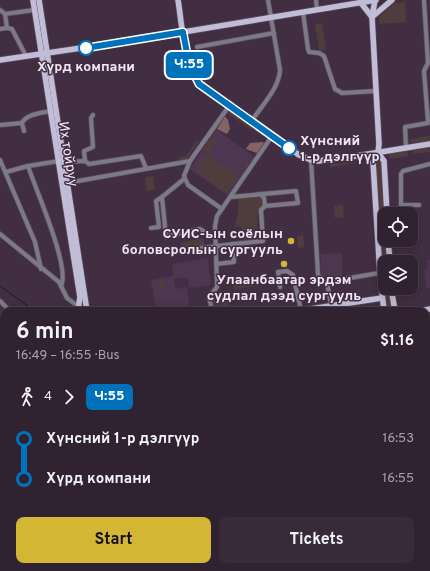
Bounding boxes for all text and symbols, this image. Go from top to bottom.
marker: Хүрд компани [78,40,94,56]
line badge: Ч:55 [161,52,217,78]
text: Ч:55 [174,56,204,73]
place label: Хүрд компани [37,59,135,76]
street label: Их тойруу [54,120,81,188]
place label: Хүнсний 1-р дэлгүүр [300,133,380,166]
marker: Хүнсний 1-р дэлгүүр [281,140,297,156]
map controls [378,207,418,295]
button: locate [378,207,418,247]
place label: СУИС-ын соёлын боловсролын сургууль [122,226,283,259]
marker: СУИС-ын соёлын боловсролын сургууль [286,236,296,246]
button: layers [378,255,418,295]
marker: Улаанбаатар эрдэм судлал дээд сургууль [279,259,289,269]
place label: Улаанбаатар эрдэм судлал дээд сургууль [207,272,361,305]
text: 6 min [16,319,74,346]
text: $1.16 [380,332,414,351]
text: 16:49 – 16:55 · Bus [16,348,120,364]
icon: walk [16,386,38,408]
icon: forward [58,386,80,408]
text: Ч:55 [94,388,125,405]
text: 4 [44,389,52,405]
text: Хүнсний 1-р дэлгүүр [46,430,199,449]
text: 16:53 [383,431,414,447]
text: Хүрд компани [46,470,151,489]
text: 16:55 [382,471,414,487]
button: Start [16,517,211,563]
button: Tickets [219,517,414,563]

